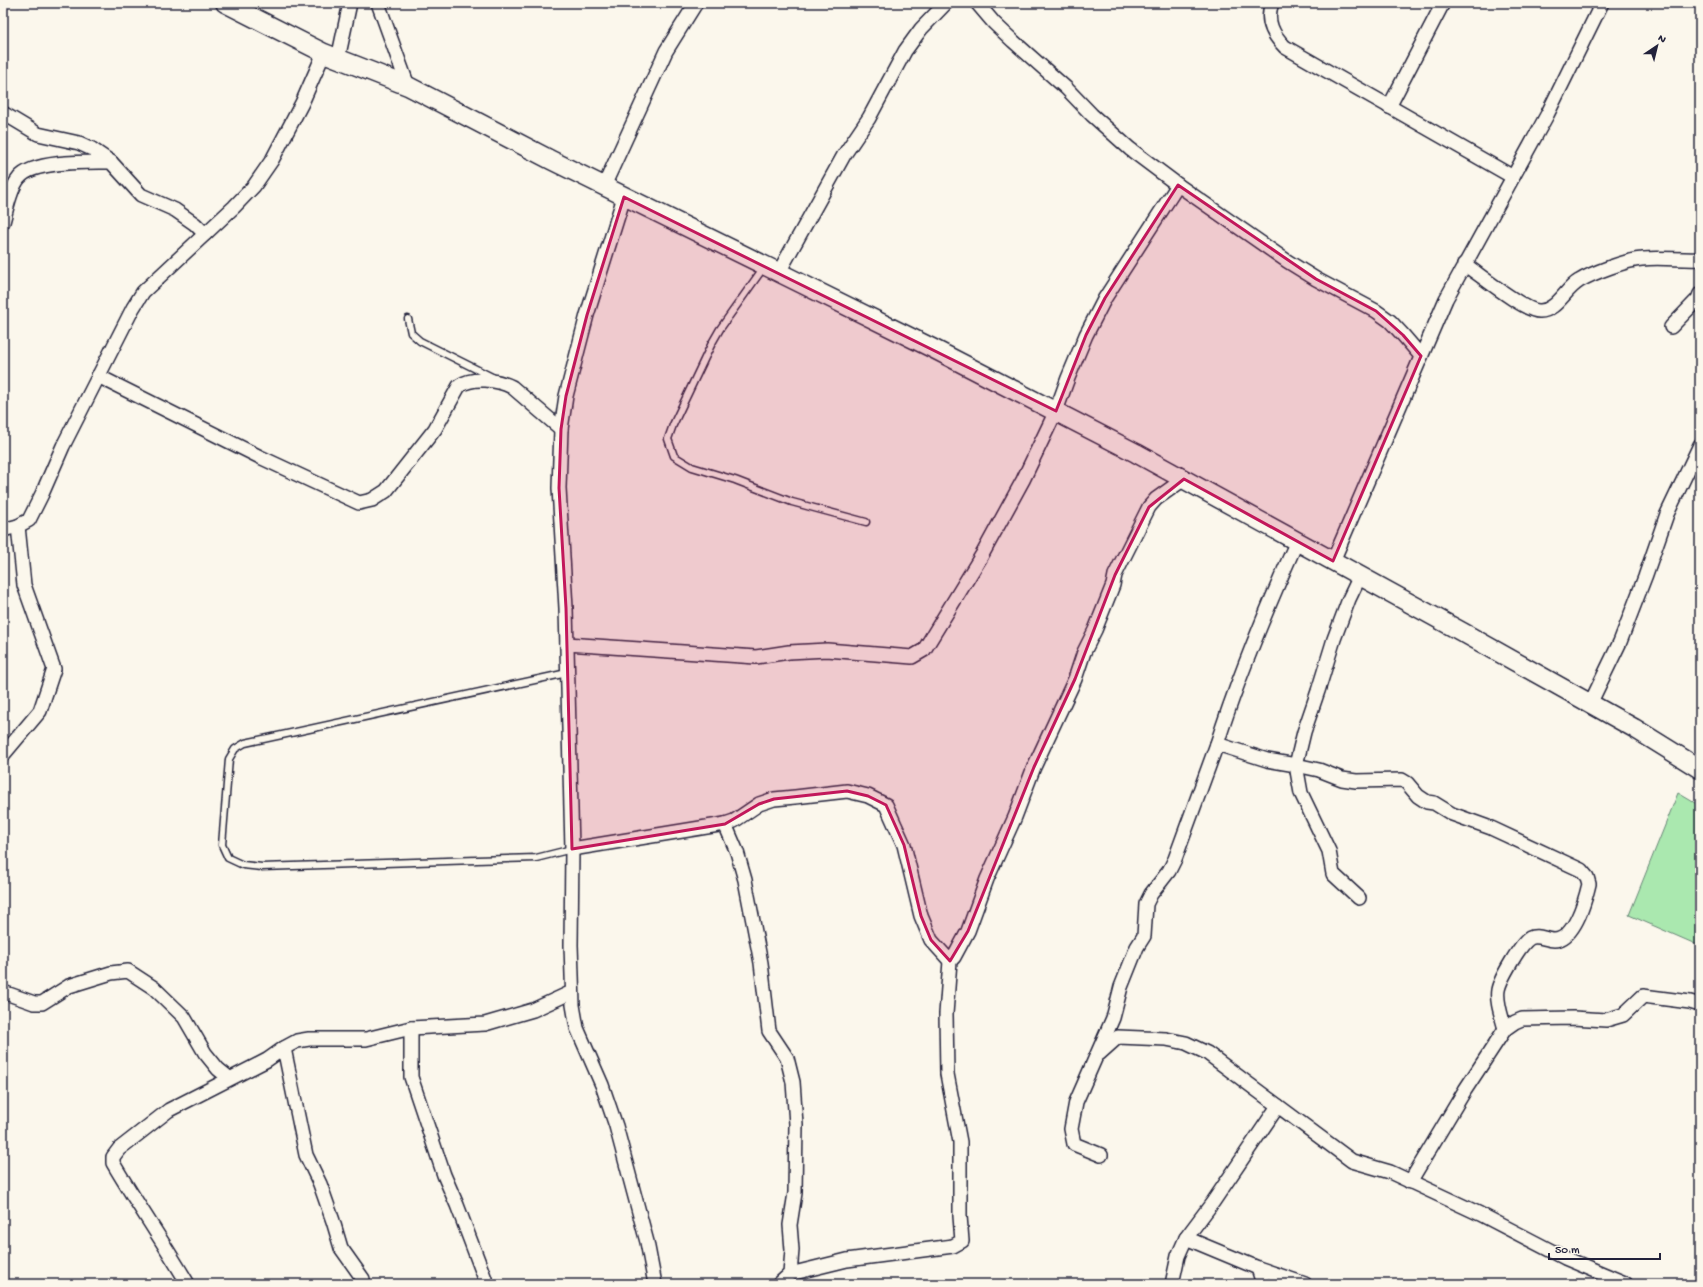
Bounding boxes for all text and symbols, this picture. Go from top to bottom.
north arrow [1637,26,1677,66]
text: N [1655,32,1668,46]
scale bar [1549,1235,1660,1261]
text: 50 m [1555,1244,1580,1258]

